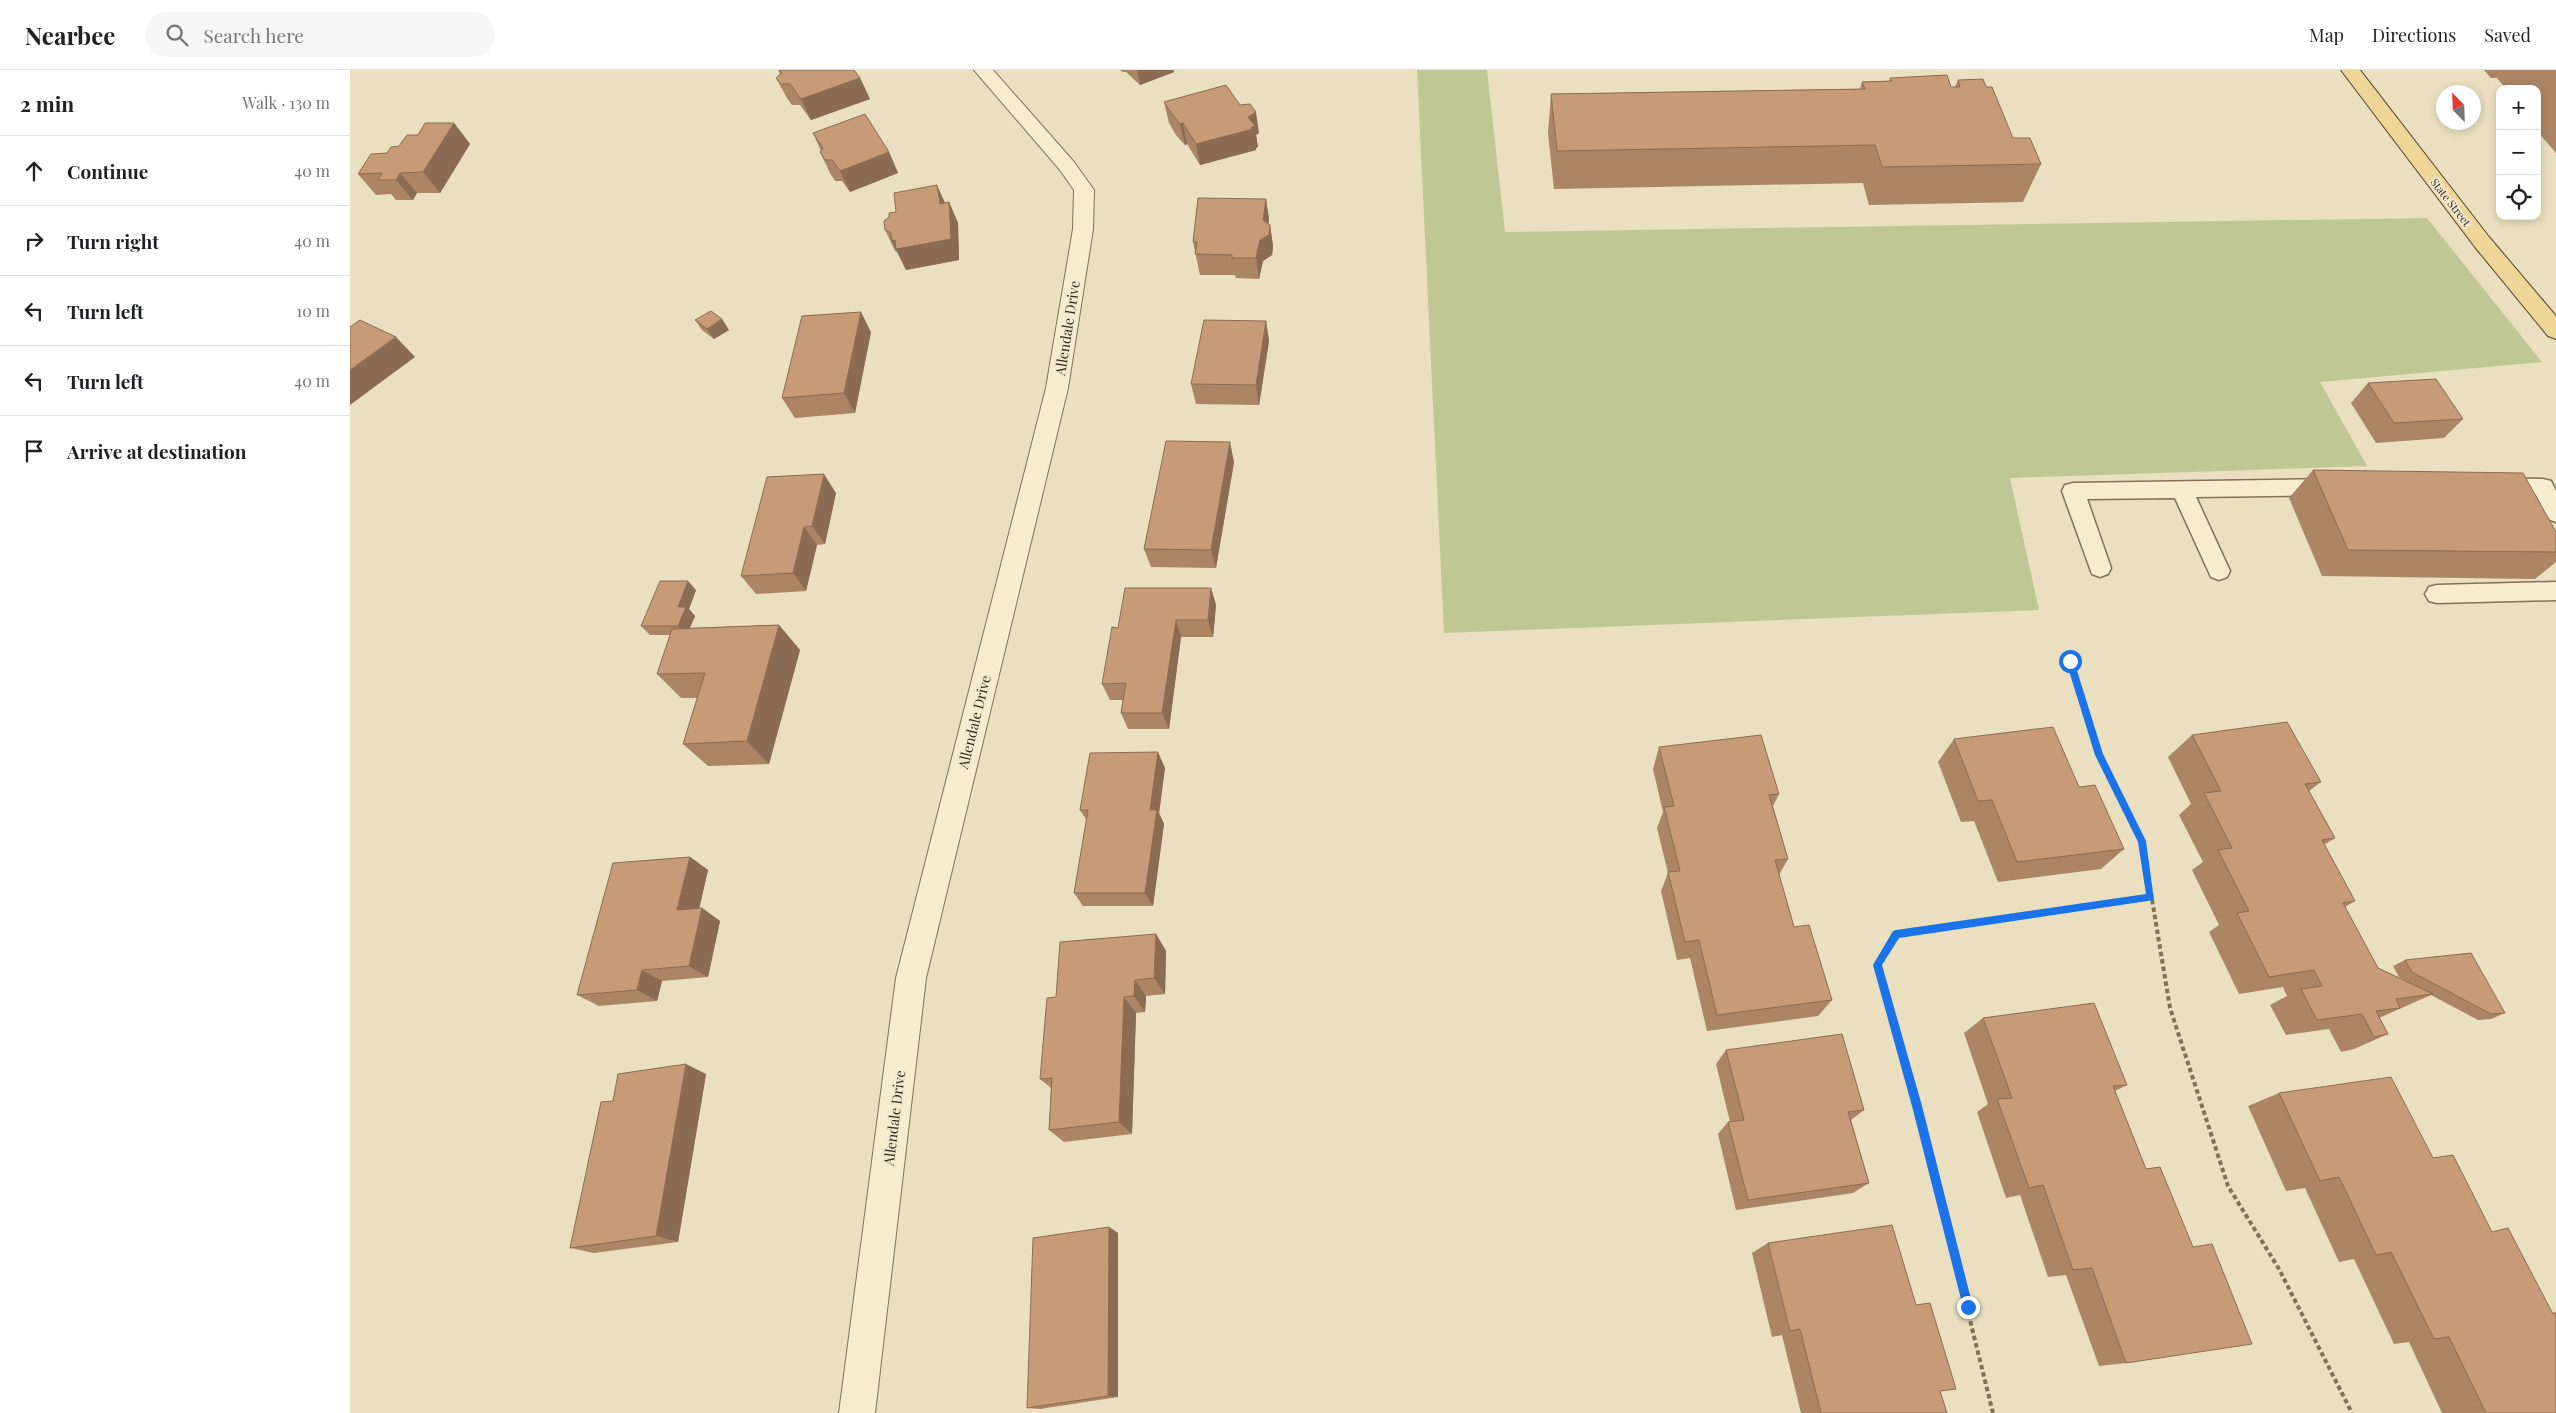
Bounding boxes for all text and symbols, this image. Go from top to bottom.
search box [145,12,495,57]
text: Nearbee [25,19,115,51]
icon: search [163,21,191,49]
text: Search here [203,22,304,48]
text: Map [2309,23,2344,47]
text: Directions [2372,23,2456,47]
text: Saved [2484,23,2531,47]
north arrow [2436,85,2481,130]
map controls [2496,85,2541,220]
button: + [2496,85,2541,130]
text: 2 min [20,89,74,117]
text: Walk · 130 m [242,92,330,113]
button: − [2496,130,2541,175]
icon: ahead [20,157,48,185]
text: Continue [67,158,148,184]
text: 40 m [294,160,330,181]
street label: State Street [2428,175,2475,229]
button: locate [2496,175,2541,220]
icon: right [20,227,48,255]
text: Turn right [67,228,159,254]
text: 40 m [294,230,330,251]
street label: Allendale Drive [1050,279,1084,378]
icon: left [20,297,48,325]
text: Turn left [67,298,144,324]
text: 10 m [296,300,330,321]
icon: left [20,367,48,395]
text: Turn left [67,368,144,394]
text: 40 m [294,370,330,391]
icon: arrive [20,437,48,465]
text: Arrive at destination [67,438,247,464]
route start [2059,650,2082,673]
street label: Allendale Drive [953,673,995,772]
street label: Allendale Drive [879,1069,909,1168]
route end [1957,1296,1980,1319]

